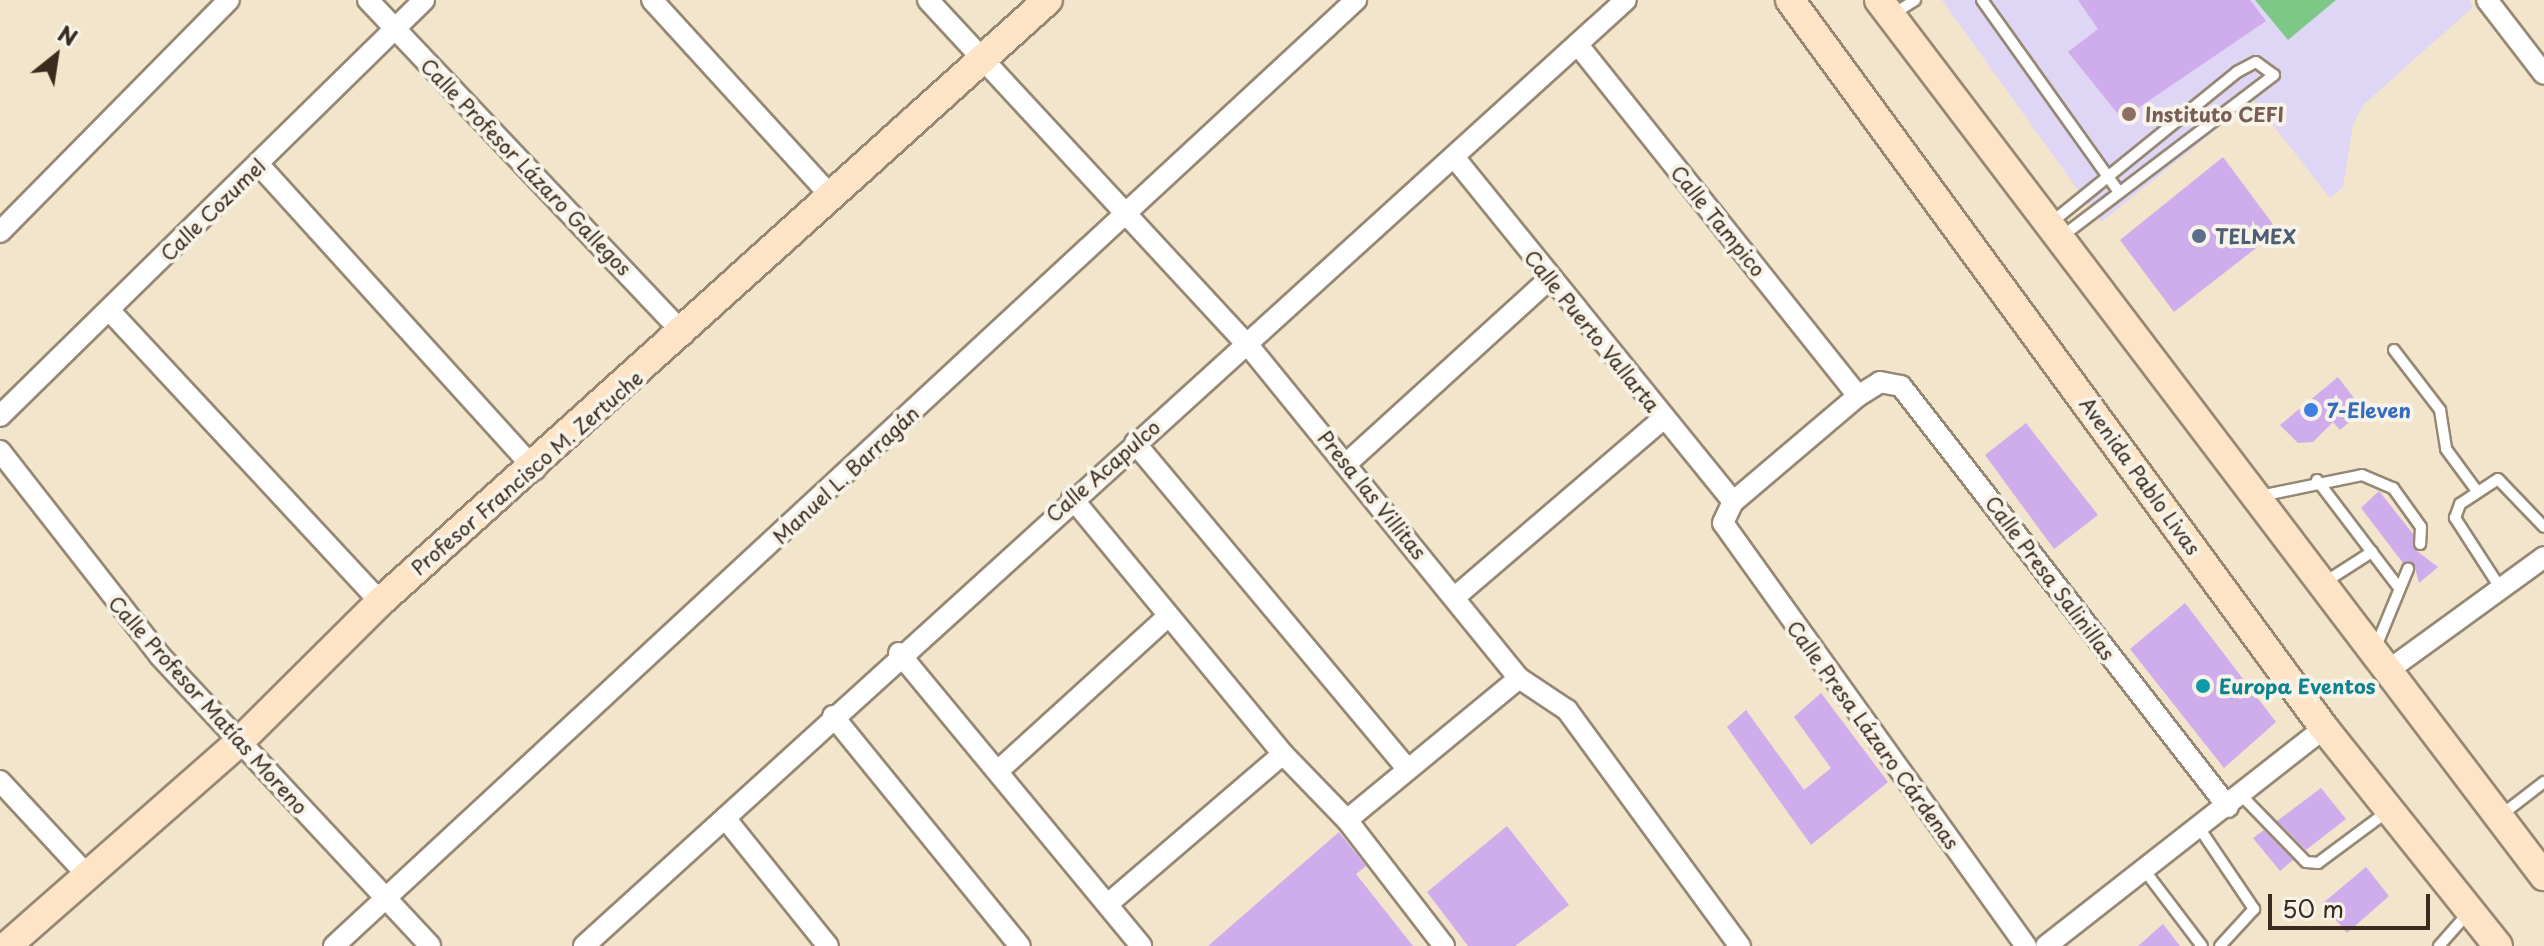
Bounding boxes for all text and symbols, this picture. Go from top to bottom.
north arrow [16,16,96,96]
text: N [52,16,84,53]
street label: Calle Profesor Lázaro Gallegos [415,53,637,281]
place label: Instituto CEFI [2145,102,2284,126]
marker: Instituto CEFI [2120,105,2138,123]
street label: Calle Cozumel [156,154,270,266]
street label: Calle Tampico [1666,160,1770,282]
place label: TELMEX [2215,224,2296,248]
marker: TELMEX [2190,227,2208,245]
street label: Calle Puerto Vallarta [1519,244,1665,418]
street label: Profesor Francisco M. Zertuche [406,366,648,580]
street label: Avenida Pablo Livas [2075,393,2205,559]
place label: 7-Eleven [2327,398,2411,422]
street label: Manuel L. Barragán [767,400,925,550]
marker: 7-Eleven [2302,401,2320,419]
street label: Calle Acapulco [1041,415,1165,527]
street label: Presa las Villitas [1313,426,1431,564]
street label: Calle Presa Salinillas [1980,490,2120,666]
street label: Calle Profesor Matías Moreno [103,590,313,820]
street label: Calle Presa Lázaro Cárdenas [1782,617,1964,853]
place label: Europa Eventos [2219,674,2376,698]
marker: Europa Eventos [2194,677,2212,695]
scale bar [2272,878,2434,928]
text: 50 m [2282,890,2344,926]

